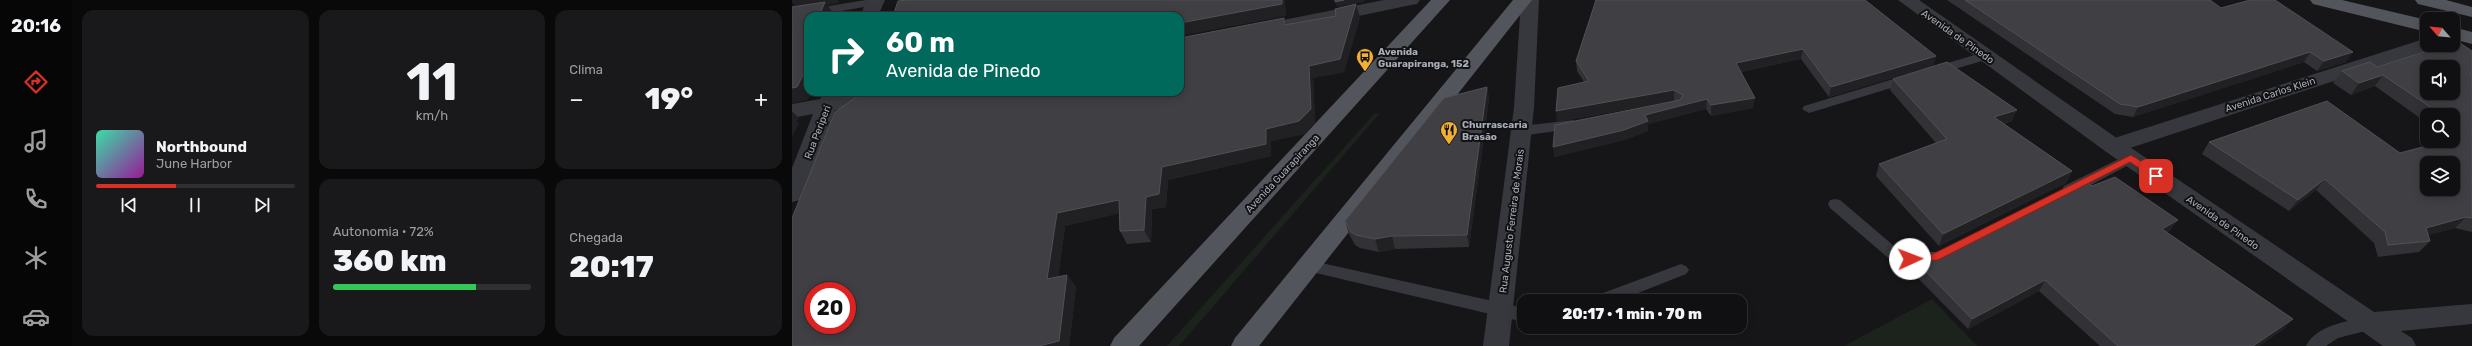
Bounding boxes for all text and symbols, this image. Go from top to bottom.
street label: Avenida de Pinedo [1919,7,1996,67]
north arrow [2420,12,2460,52]
map controls [2420,12,2460,196]
text: 20:16 [11,15,61,37]
text: 60 m [886,26,955,59]
icon: right [820,28,872,80]
place label: Avenida Guarapiranga, 152 [1378,46,1469,70]
bus stop icon: Avenida Guarapiranga, 152 [1355,47,1375,72]
text: 11 [406,51,458,113]
text: Avenida de Pinedo [886,60,1041,82]
button: sound [2420,60,2460,100]
text: Clima [569,62,603,77]
icon: directions [22,68,50,96]
street label: Avenida Carlos Klein [2224,75,2317,115]
text: 19° [645,81,693,117]
text: − [569,86,584,113]
text: + [754,86,768,113]
street label: Rua Periperi [802,104,834,161]
text: km/h [416,108,448,123]
button: search [2420,108,2460,148]
place label: Churrascaria Brasão [1462,119,1528,143]
restaurant icon: Churrascaria Brasão [1439,120,1459,145]
icon: music [22,127,50,155]
street label: Avenida Guarapiranga [1243,132,1322,215]
text: Northbound [156,138,247,156]
street label: Rua Augusto Ferreira de Morais [1497,148,1527,294]
text: June Harbor [156,156,232,171]
button: layers [2420,156,2460,196]
pin [2139,159,2173,193]
icon: arrive [2145,165,2167,187]
icon: phone [22,185,50,213]
street label: Avenida de Pinedo [2184,193,2261,253]
icon: previous [118,194,140,216]
icon: pause [184,194,206,216]
icon: next [251,194,273,216]
text: Autonomia · 72% [333,224,434,239]
text: Chegada [569,230,623,245]
position arrow [1889,238,1931,280]
text: 360 km [333,243,447,279]
icon: climate [22,244,50,272]
text: 20:17 [569,249,654,285]
speed limit sign: 20 [804,282,856,334]
icon: car [22,303,50,331]
text: 20:17 · 1 min · 70 m [1562,305,1702,323]

